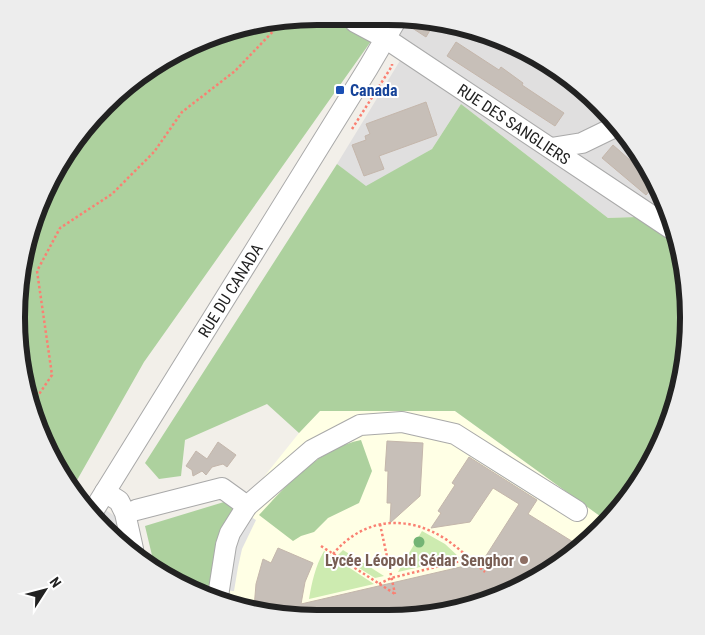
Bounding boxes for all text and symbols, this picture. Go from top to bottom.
street label: RUE DES SANGLIERS [454,80,574,168]
place label: Canada [350,81,398,100]
marker: Canada [334,84,346,96]
street label: RUE DU CANADA [194,240,266,341]
place label: Lycée Léopold Sédar Senghor [325,551,514,570]
marker: Lycée Léopold Sédar Senghor [518,554,530,566]
north arrow [20,565,70,615]
text: N [47,574,65,591]

